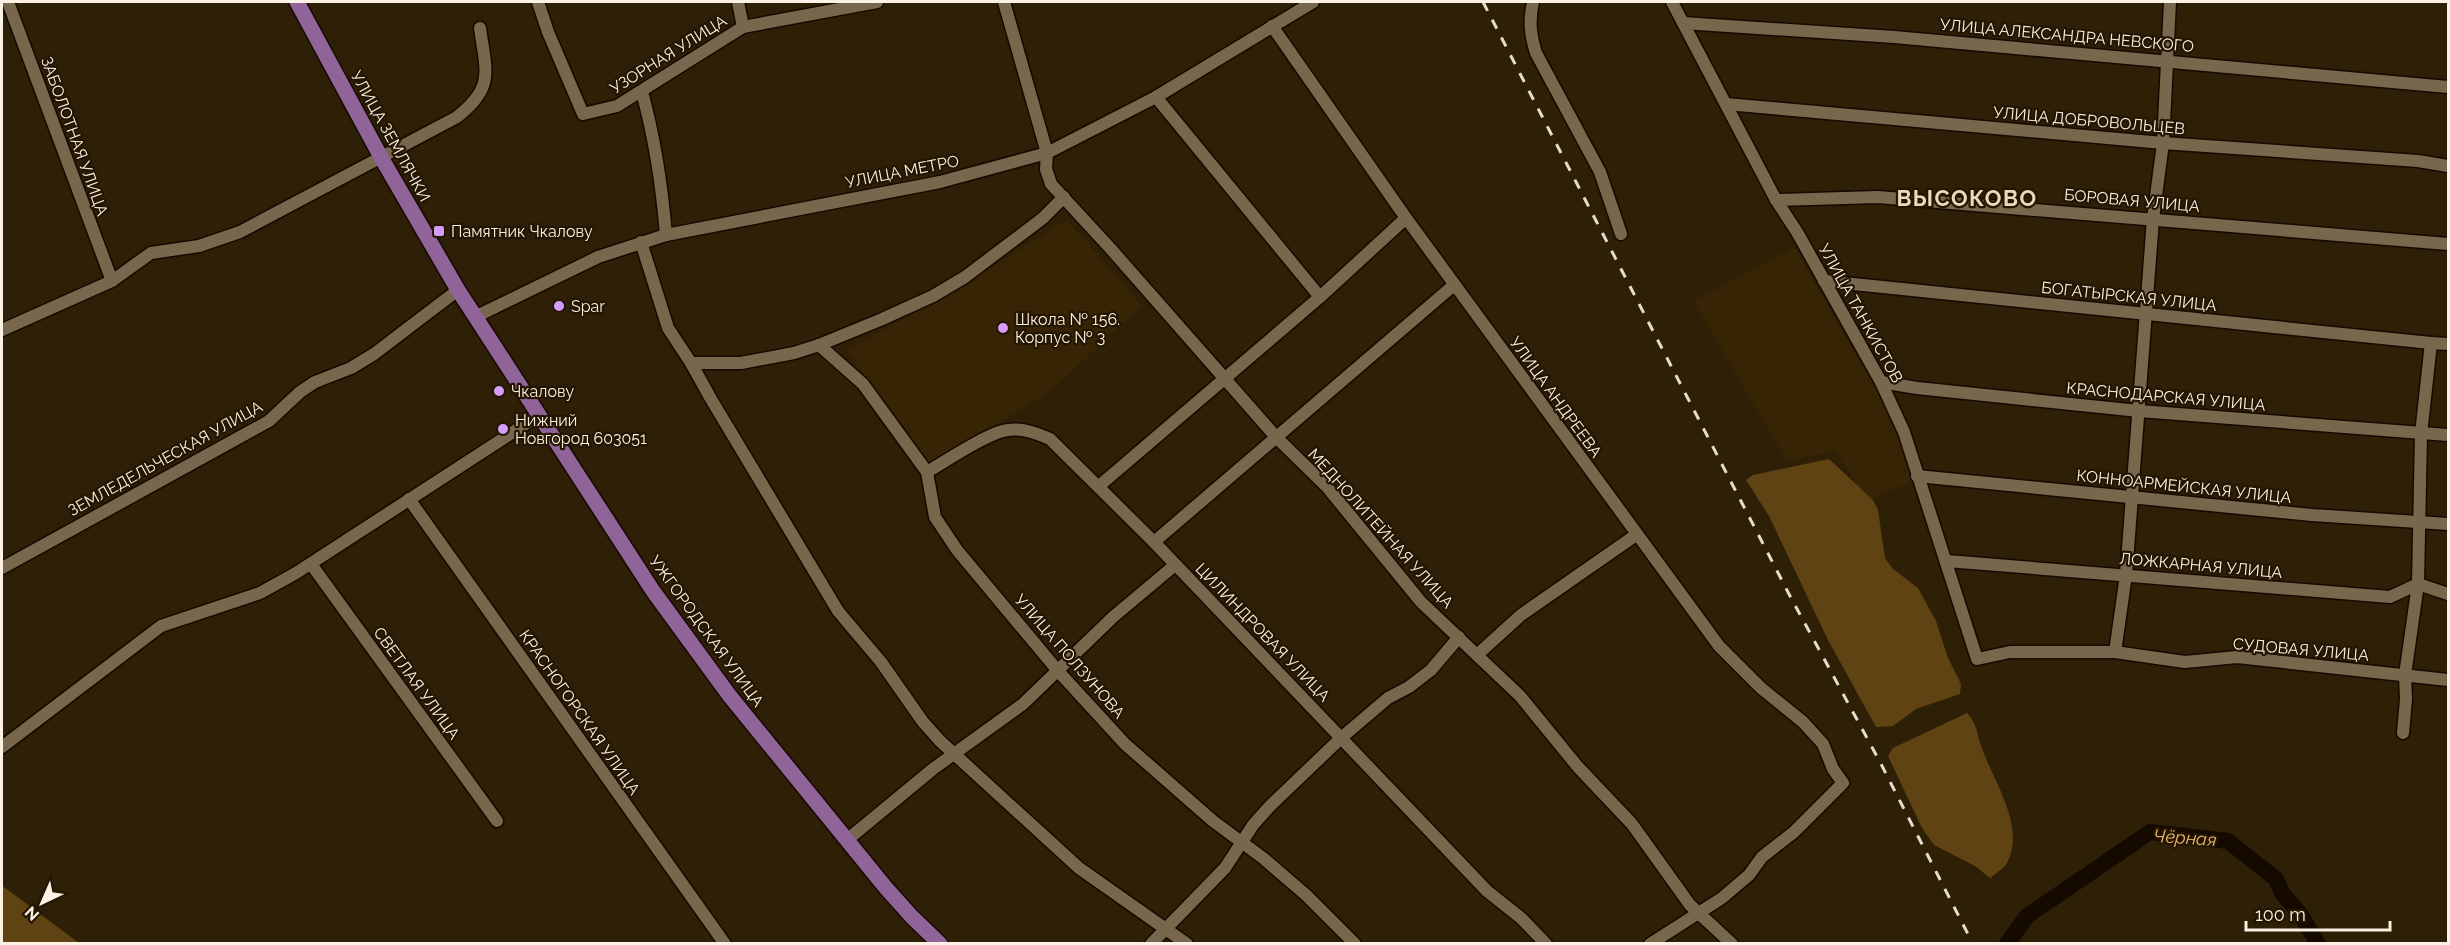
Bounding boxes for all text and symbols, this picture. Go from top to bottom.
street label: УЗОРНАЯ УЛИЦА [607,11,730,98]
street label: УЛИЦА АЛЕКСАНДРА НЕВСКОГО [1939,15,2195,56]
street label: ЗАБОЛОТНАЯ УЛИЦА [37,54,112,218]
street label: УЛИЦА ЗЕМЛЯЧКИ [347,67,434,205]
street label: УЛИЦА ДОБРОВОЛЬЦЕВ [1992,103,2186,138]
street label: УЛИЦА МЕТРО [844,151,960,192]
district label: ВЫСОКОВО [1896,185,2038,211]
street label: БОРОВАЯ УЛИЦА [2063,185,2201,216]
place label: Памятник Чкалову [451,222,593,241]
marker: Памятник Чкалову [432,224,446,238]
street label: УЛИЦА ТАНКИСТОВ [1814,240,1907,386]
street label: БОГАТЫРСКАЯ УЛИЦА [2040,278,2218,315]
place label: Spar [571,297,605,316]
marker: Spar [552,299,566,313]
place label: Школа № 156. Корпус № 3 [1015,310,1120,347]
marker: Школа № 156. Корпус № 3 [996,321,1010,335]
street label: УЛИЦА АНДРЕЕВА [1505,333,1606,462]
street label: КРАСНОДАРСКАЯ УЛИЦА [2066,378,2266,415]
place label: Чкалову [511,382,574,401]
marker: Чкалову [492,384,506,398]
street label: ЗЕМЛЕДЕЛЬЧЕСКАЯ УЛИЦА [65,397,266,520]
place label: Нижний Новгород 603051 [515,411,647,448]
marker: Нижний Новгород 603051 [496,422,510,436]
street label: МЕДНОЛИТЕЙНАЯ УЛИЦА [1304,445,1457,612]
street label: КОННОАРМЕЙСКАЯ УЛИЦА [2076,466,2292,507]
street label: ЛОЖКАРНАЯ УЛИЦА [2119,549,2283,582]
street label: УЖГОРОДСКАЯ УЛИЦА [645,552,768,711]
street label: ЦИЛИНДРОВАЯ УЛИЦА [1192,559,1334,706]
street label: УЛИЦА ПОЛЗУНОВА [1010,590,1129,723]
street label: СВЕТЛАЯ УЛИЦА [370,623,464,743]
street label: КРАСНОГОРСКАЯ УЛИЦА [515,626,644,799]
street label: СУДОВАЯ УЛИЦА [2232,634,2370,665]
water label: Чёрная [2153,825,2218,850]
north arrow [12,873,72,933]
scale bar [2246,894,2390,932]
text: N [21,902,43,925]
text: 100 m [2255,904,2306,925]

